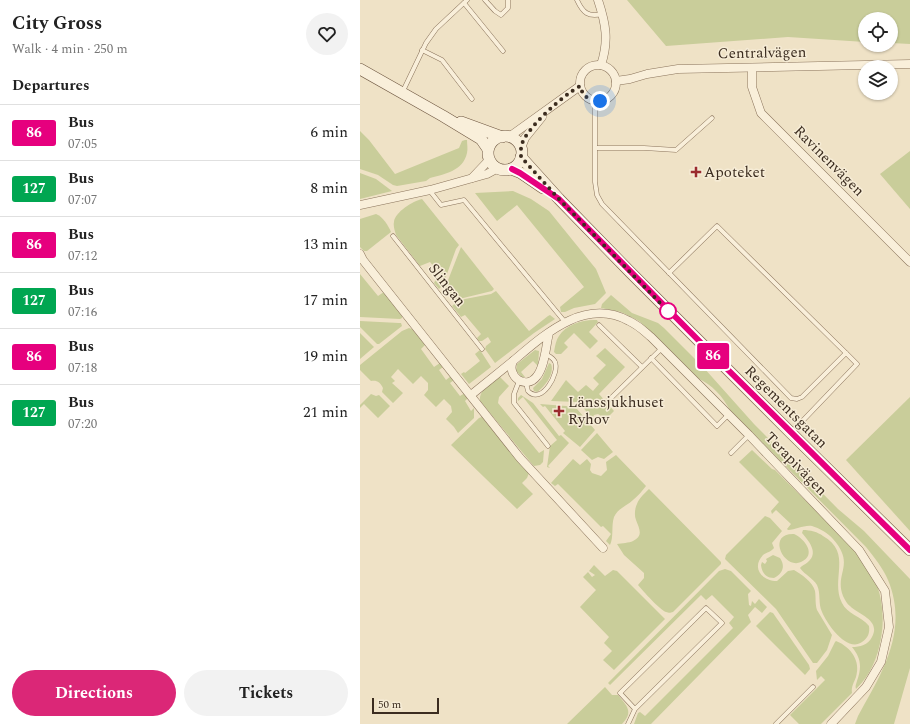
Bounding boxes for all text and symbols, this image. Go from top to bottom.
text: City Gross [12,9,102,38]
map controls [858,12,898,100]
button: locate [858,12,898,52]
button: heart [306,13,348,55]
text: Walk · 4 min · 250 m [12,39,128,59]
street label: Centralvägen [718,41,807,65]
button: layers [858,60,898,100]
text: Departures [12,74,90,97]
your location [590,91,610,111]
text: Bus [68,111,94,134]
street label: Ravinenvägen [788,120,870,202]
text: 6 min [310,121,348,144]
text: 86 [26,122,42,143]
text: 07:05 [68,134,97,154]
place label: Apoteket [704,161,765,184]
text: Bus [68,167,94,190]
marker: Apoteket [691,167,701,177]
text: 8 min [310,177,348,200]
text: 127 [22,178,46,199]
text: 07:07 [68,190,97,210]
text: Bus [68,223,94,246]
text: 13 min [303,233,348,256]
text: 86 [26,234,42,255]
text: 07:12 [68,246,97,266]
street label: Slingan [423,258,472,312]
text: Bus [68,279,94,302]
text: 17 min [303,289,348,312]
text: 127 [22,290,46,311]
text: 07:16 [68,302,97,322]
unlabelled marker [659,302,677,320]
text: Bus [68,335,94,358]
line badge: 86 [695,343,731,369]
text: 19 min [303,345,348,368]
text: 86 [705,345,721,366]
text: 86 [26,346,42,367]
text: 07:18 [68,358,97,378]
street label: Regementsgatan [739,360,833,454]
text: Bus [68,391,94,414]
place label: Länssjukhuset Ryhov [568,391,664,431]
text: 21 min [303,401,348,424]
text: 127 [22,402,46,423]
marker: Länssjukhuset Ryhov [553,405,565,417]
text: 07:20 [68,414,97,434]
street label: Terapivägen [759,427,833,502]
button: Directions [12,670,176,716]
button: Tickets [184,670,348,716]
scale bar [372,696,439,715]
text: 50 m [378,696,401,713]

